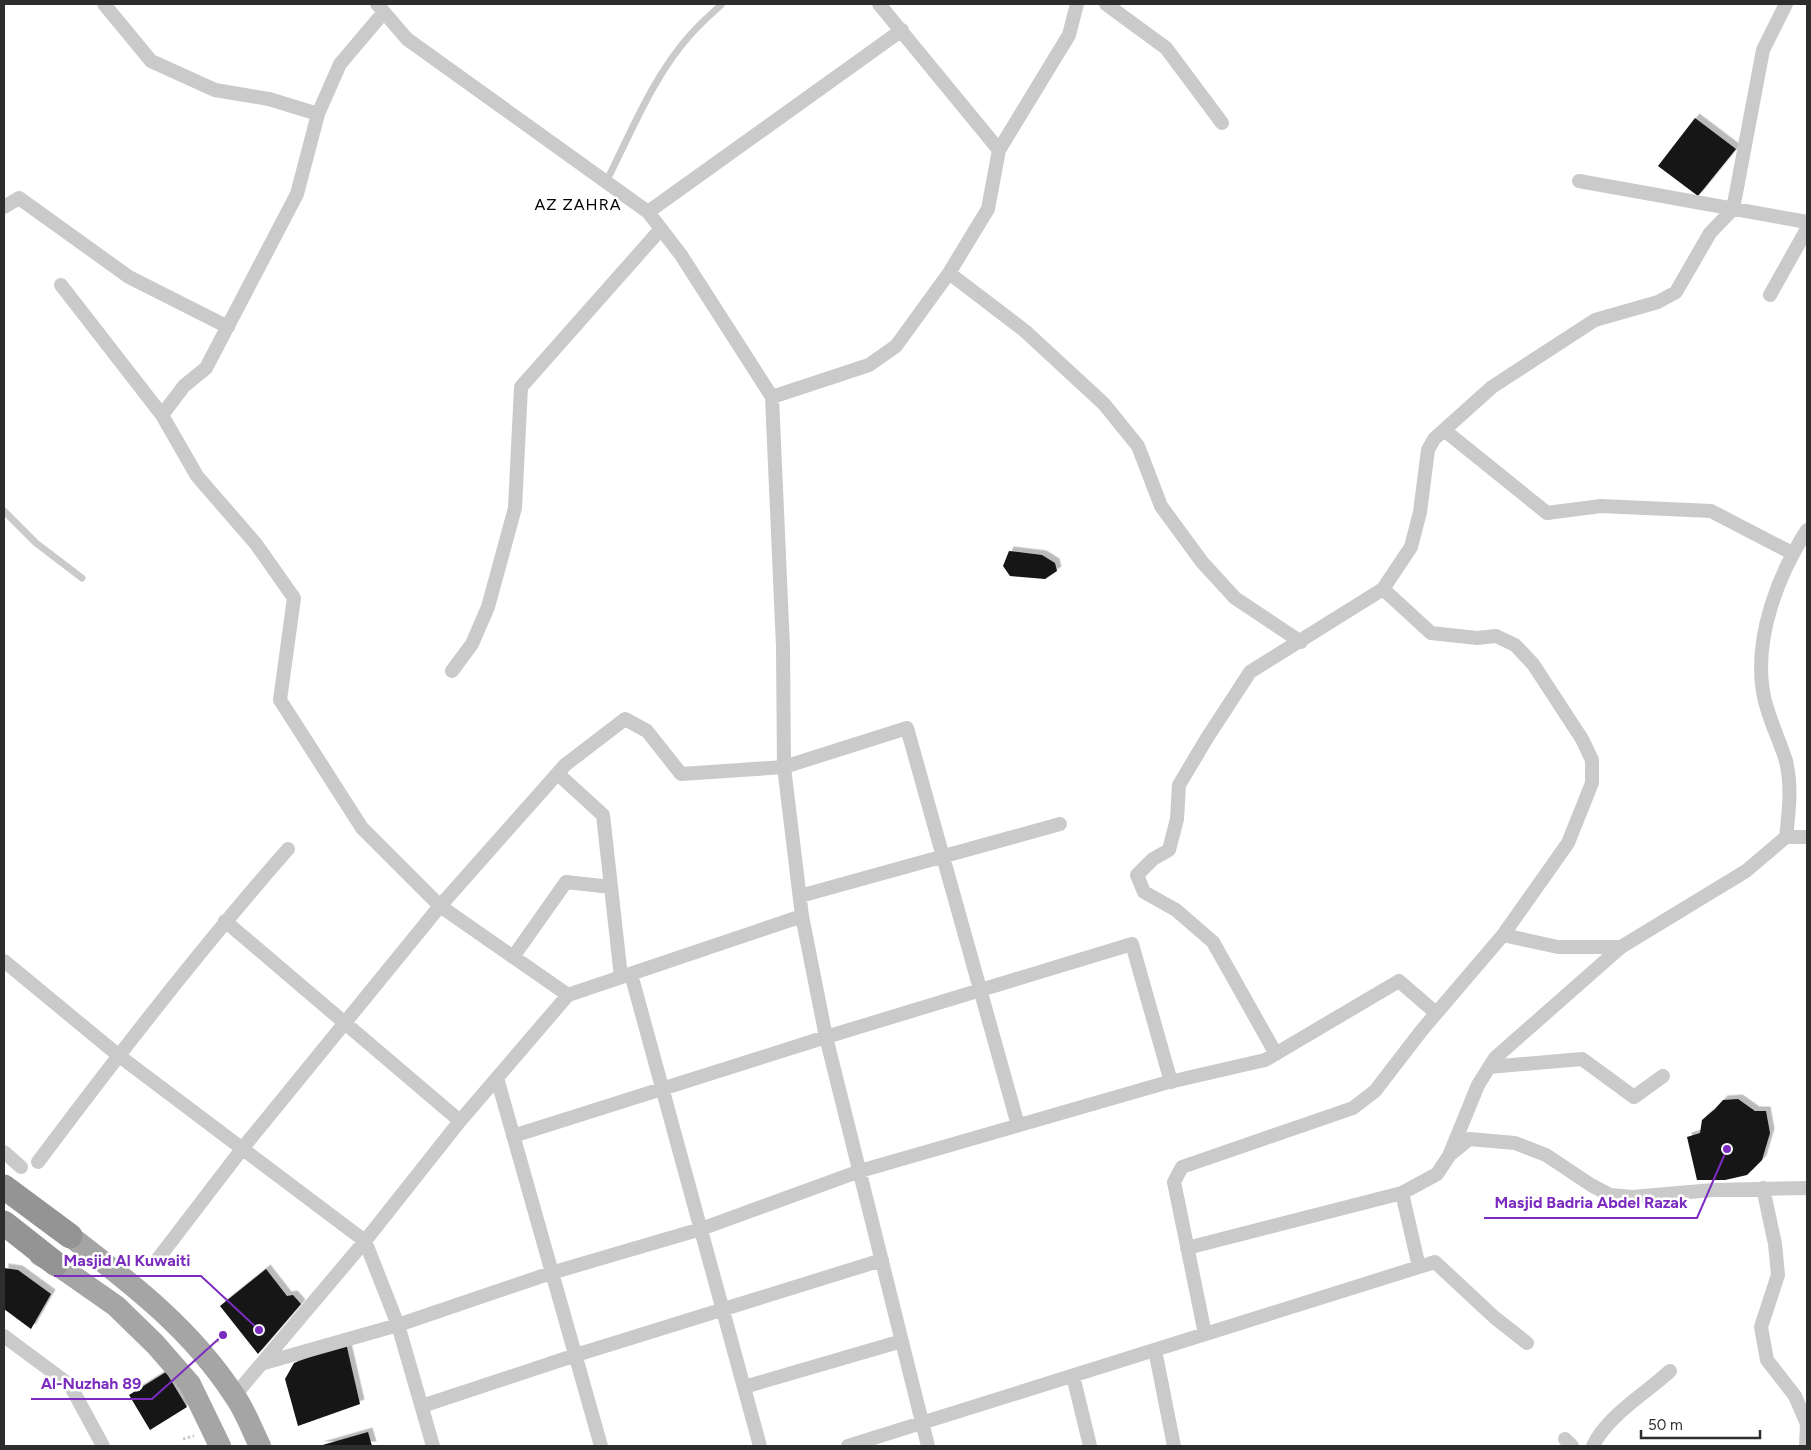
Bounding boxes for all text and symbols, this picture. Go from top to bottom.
district label: AZ ZAHRA [534,195,622,214]
callout: Masjid Badria Abdel Razak [1484,1187,1697,1218]
text: Masjid Badria Abdel Razak [1494,1193,1688,1212]
callout: Masjid Al Kuwaiti [54,1245,201,1276]
text: Masjid Al Kuwaiti [63,1251,191,1270]
callout: Al-Nuzhah 89 [31,1368,152,1399]
text: Al-Nuzhah 89 [41,1374,141,1393]
scale bar [1641,1408,1760,1440]
text: 50 m [1648,1416,1683,1434]

